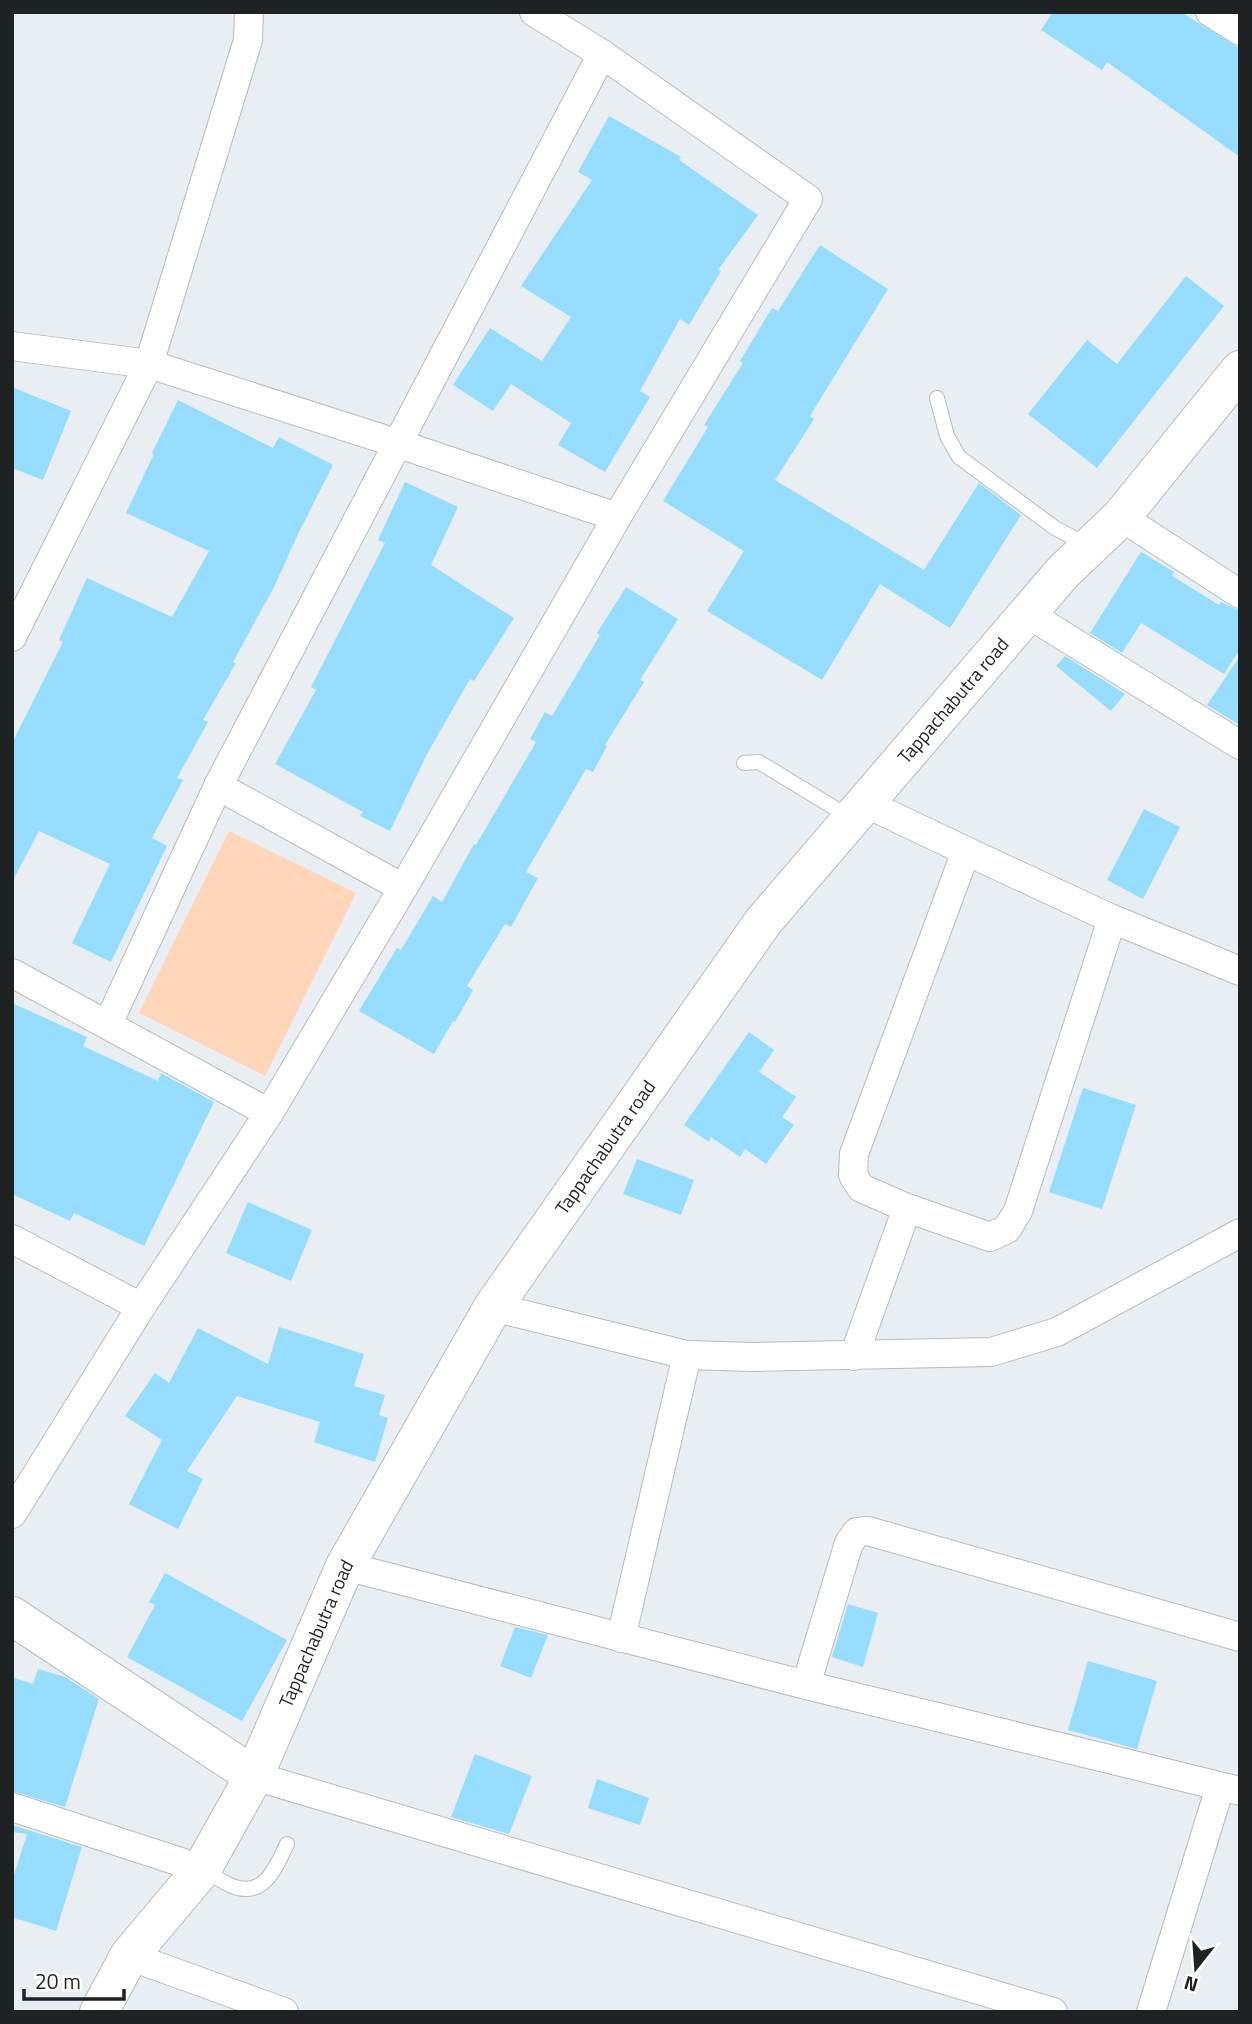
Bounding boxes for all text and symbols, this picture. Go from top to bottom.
street label: Tappachabutra road [890,630,1015,770]
street label: Tappachabutra road [547,1074,662,1220]
street label: Tappachabutra road [270,1554,360,1712]
north arrow [1161,1933,1231,2003]
scale bar [24,1958,124,2002]
text: 20 m [35,1965,81,1997]
text: N [1180,1969,1201,2001]

